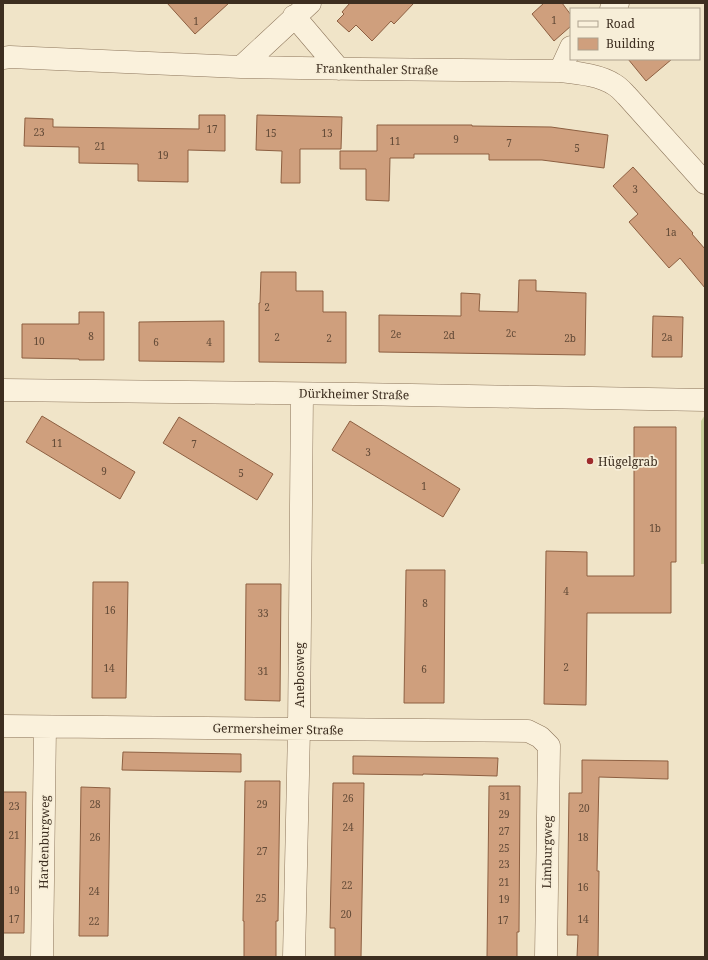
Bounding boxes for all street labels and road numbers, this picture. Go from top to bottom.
street label: Frankenthaler Straße [316,59,438,79]
street label: Dürkheimer Straße [299,385,409,403]
street label: Anebosweg [291,642,308,708]
street label: Germersheimer Straße [212,719,344,739]
street label: Hardenburgweg [35,794,53,889]
street label: Limburgweg [538,815,556,889]

